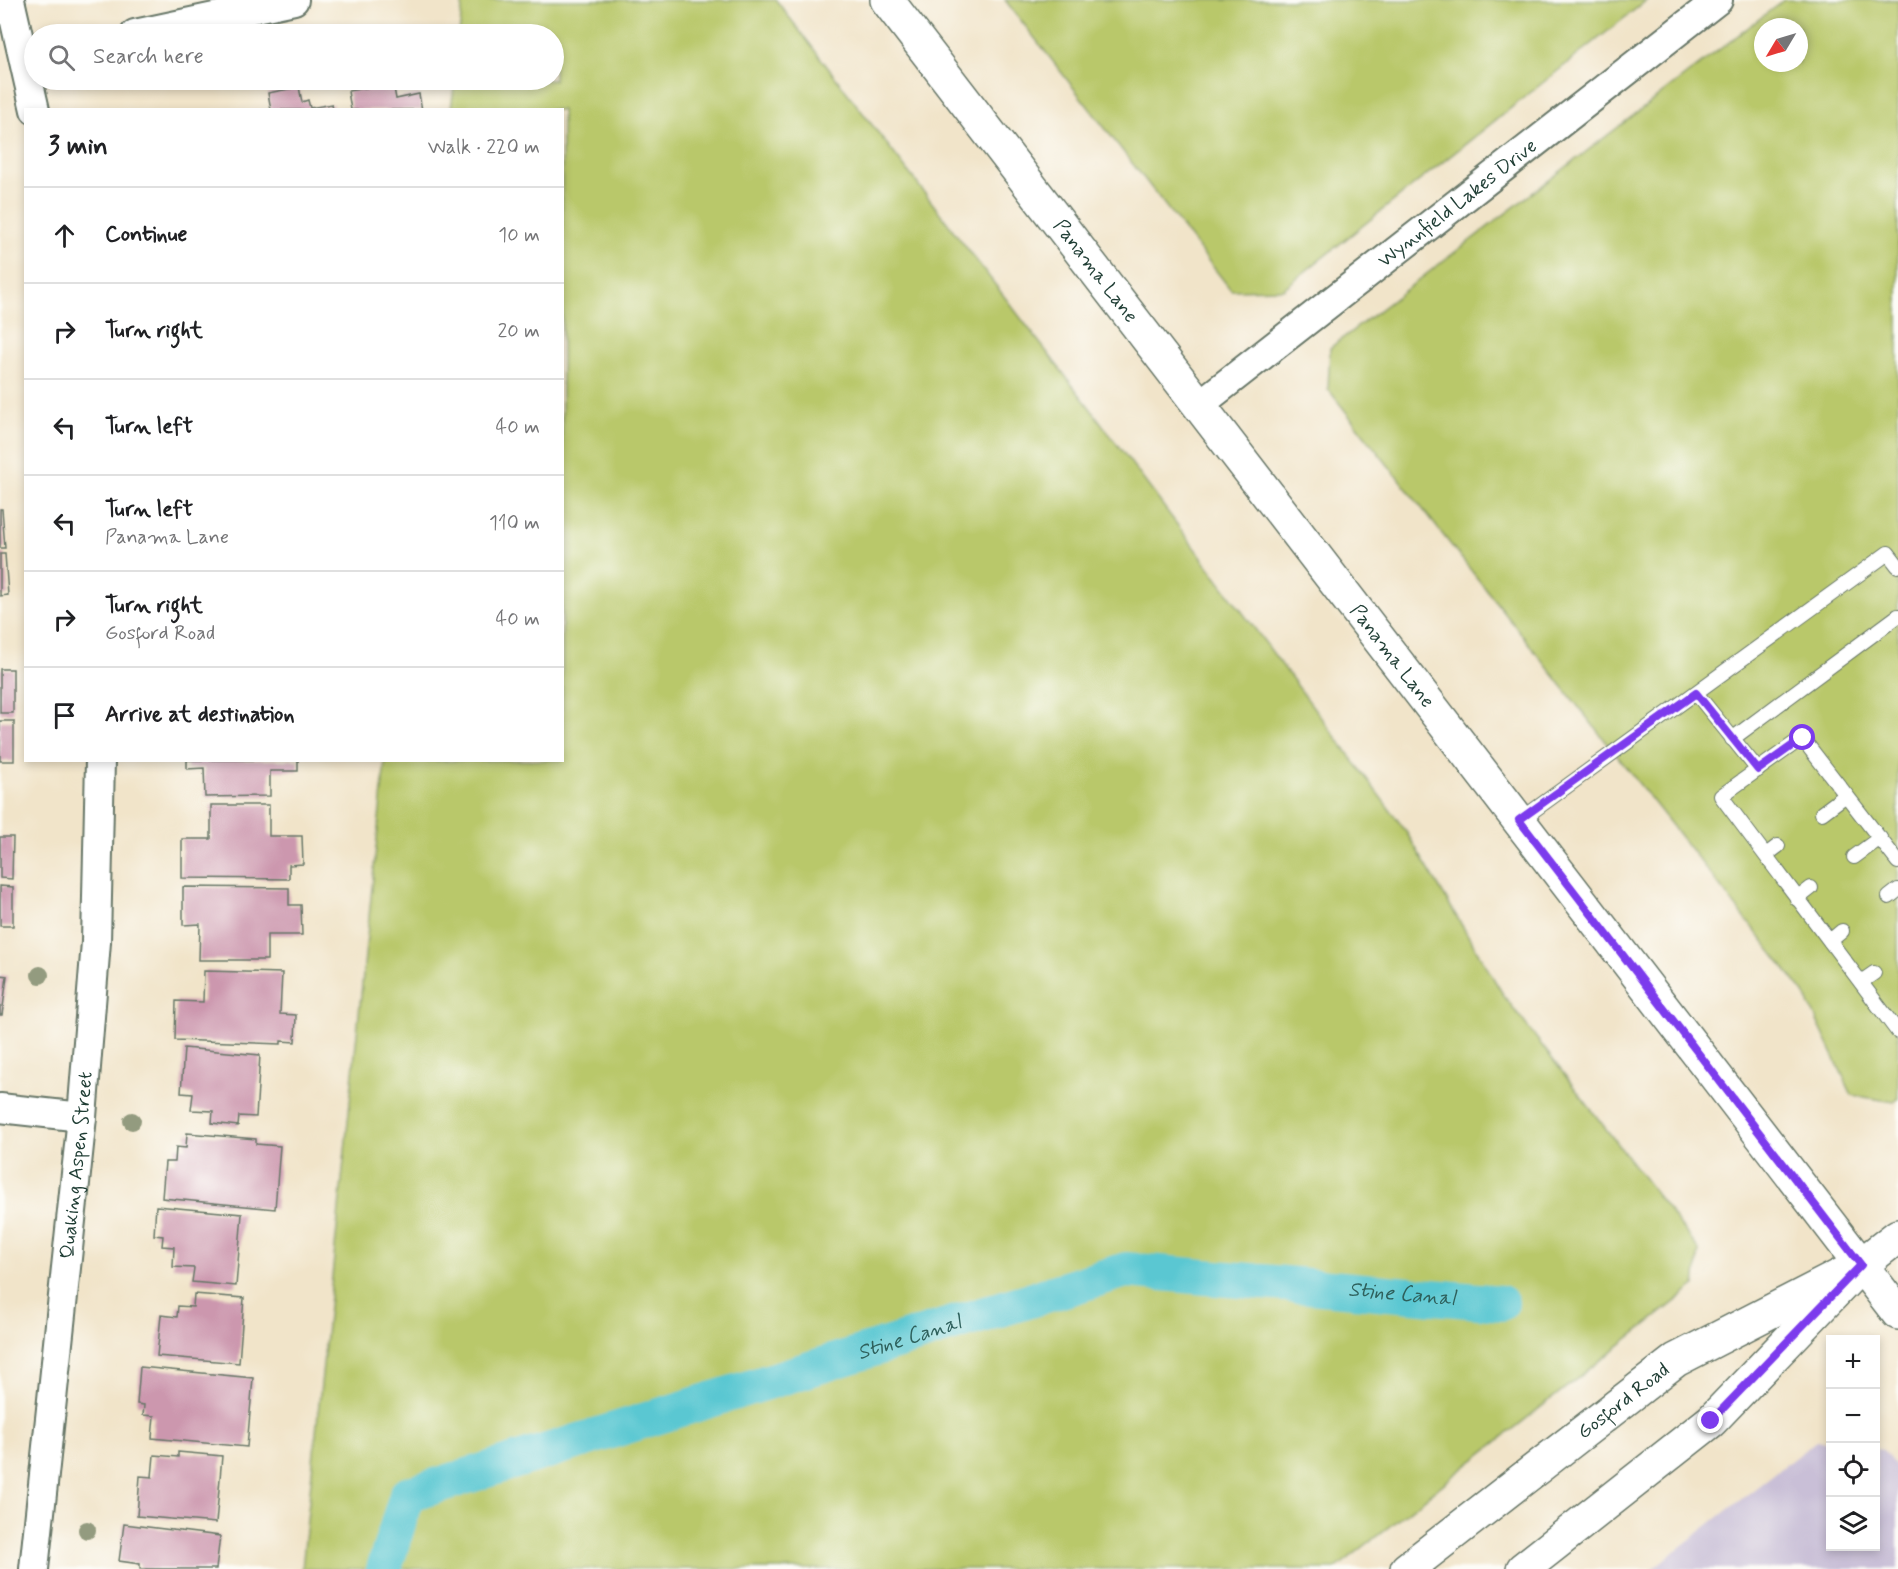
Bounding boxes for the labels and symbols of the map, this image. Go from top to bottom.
north arrow [1754,18,1808,72]
street label: Wynnfield Lakes Drive [1372,133,1543,274]
street label: Panama Lane [1047,214,1144,328]
street label: Panama Lane [1344,599,1441,713]
route start [1789,724,1815,750]
street label: Quaking Aspen Street [54,1071,99,1260]
water label: Stine Canal [1347,1276,1459,1313]
water label: Stine Canal [854,1308,967,1367]
street label: Gosford Road [1572,1356,1675,1445]
route end [1697,1407,1723,1433]

